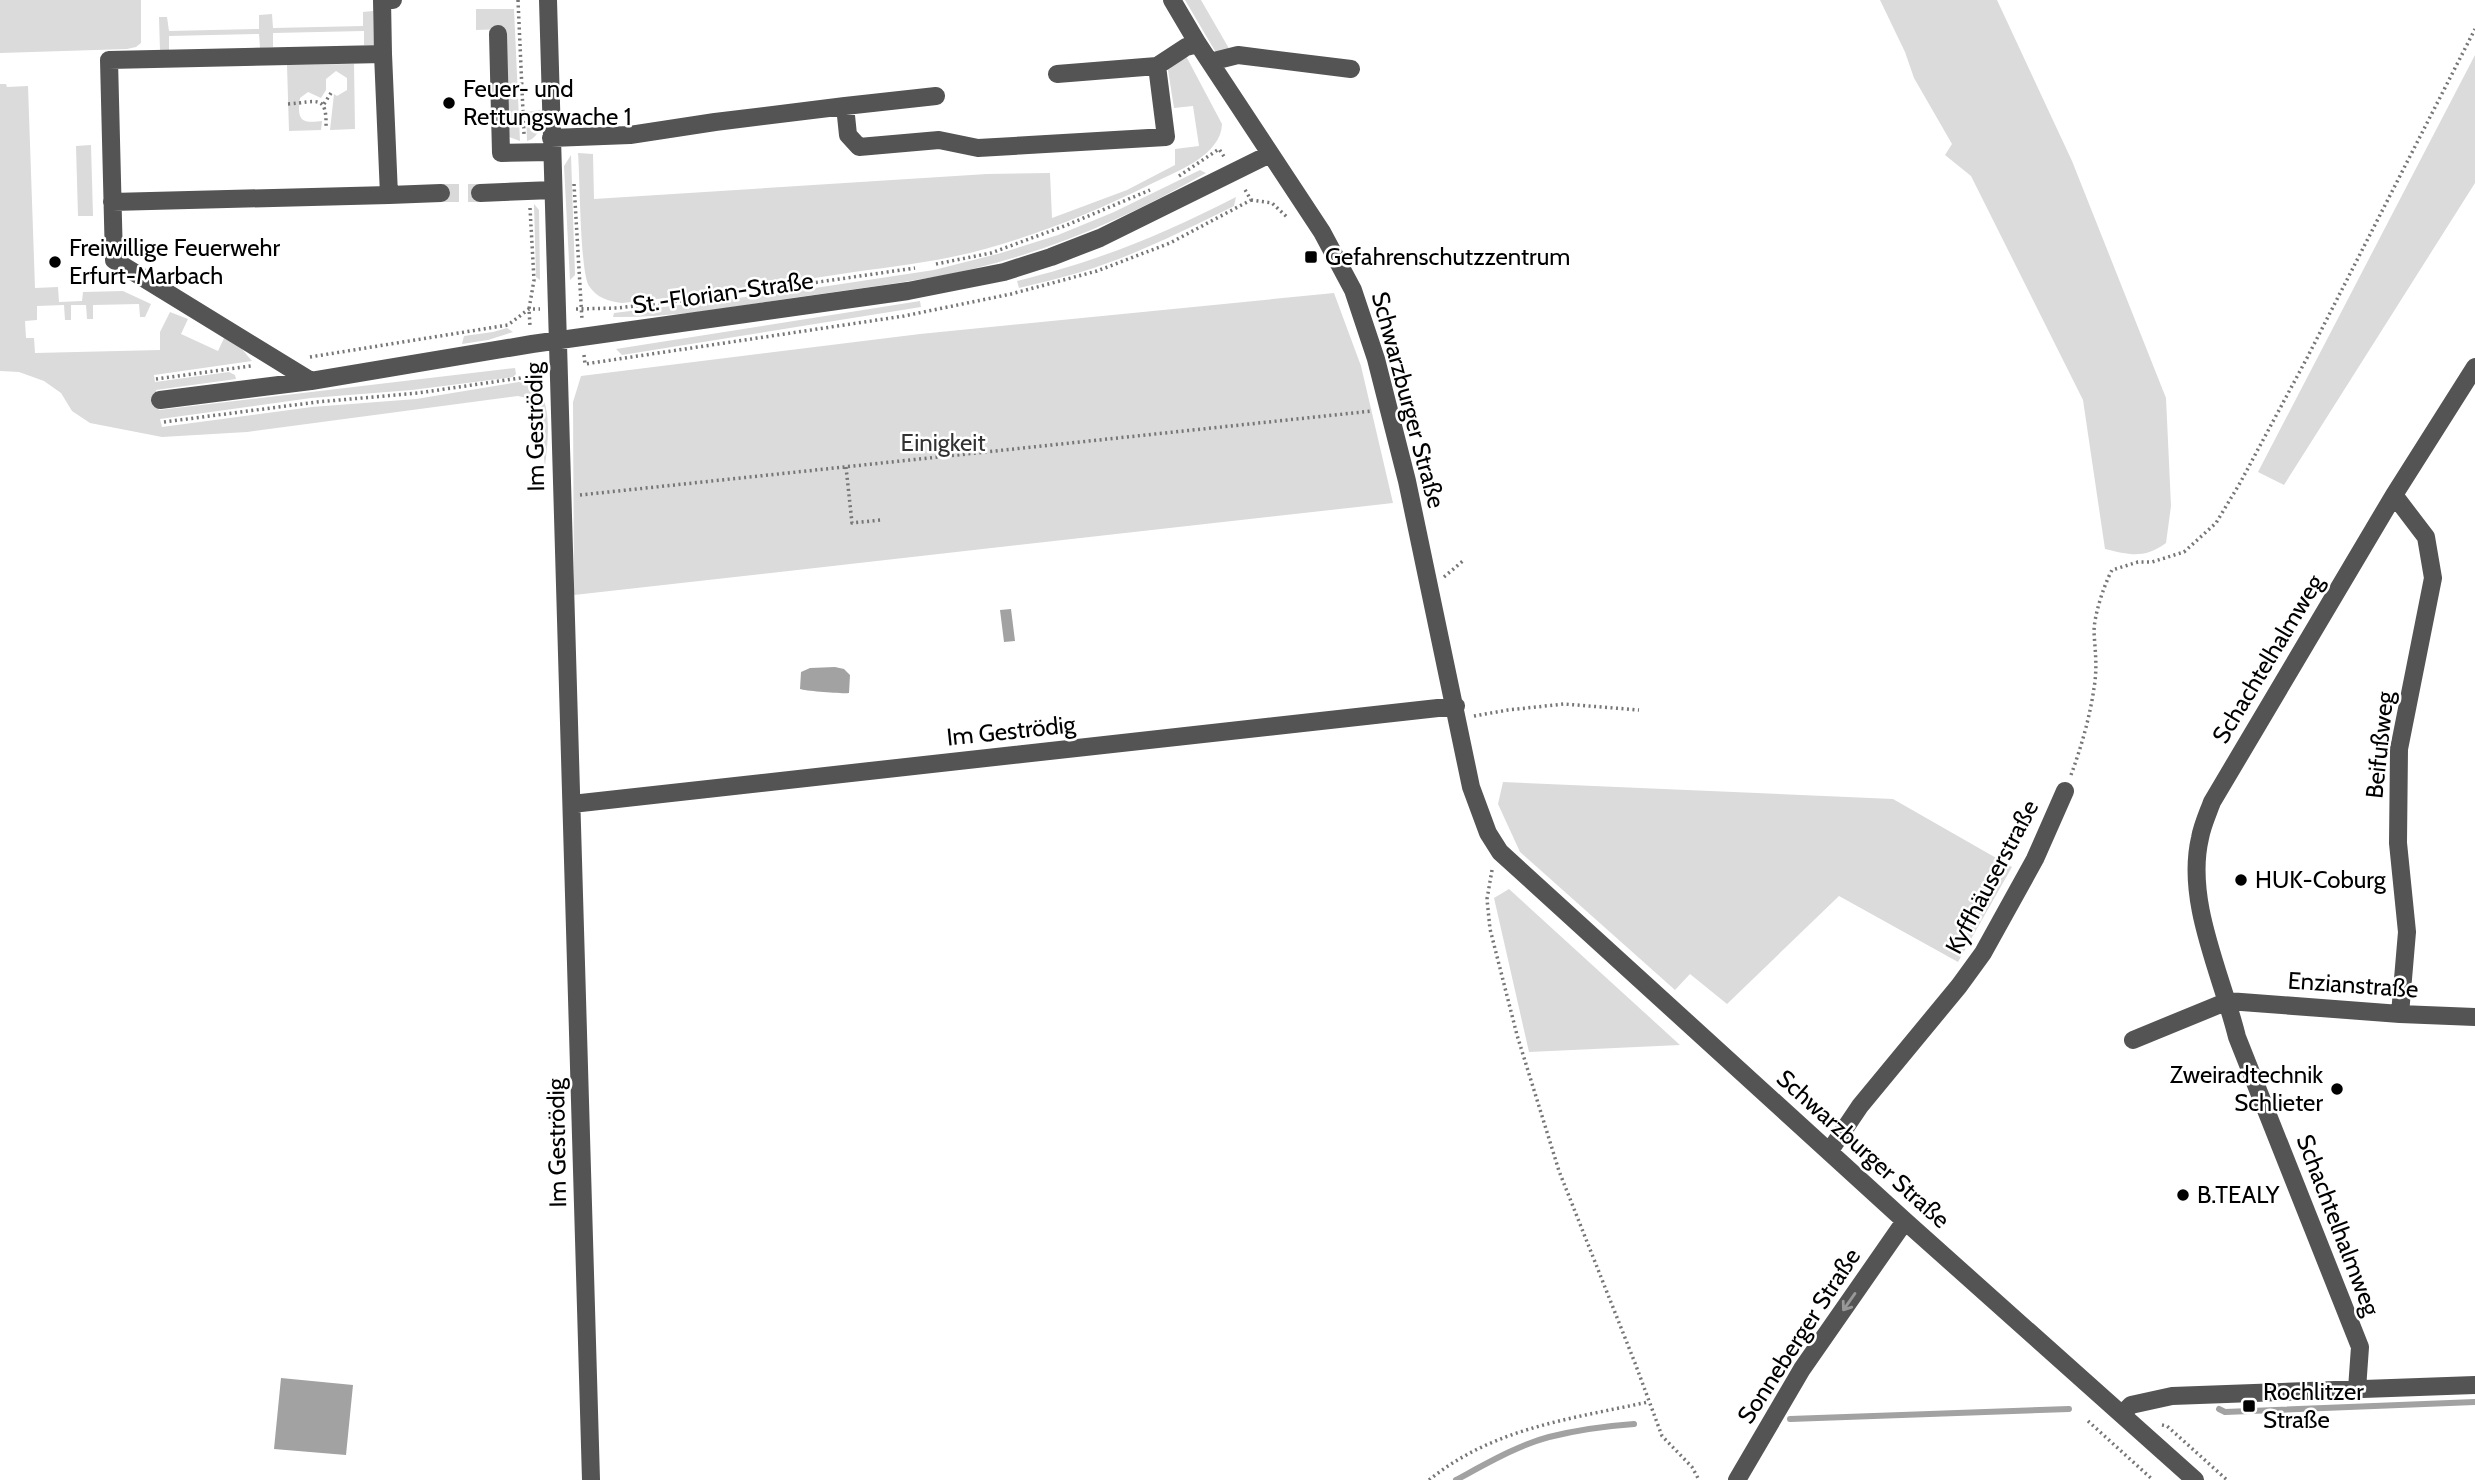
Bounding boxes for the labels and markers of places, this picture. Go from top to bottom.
place label: Feuer- und Rettungswache 1 [463,74,632,131]
marker: Feuer- und Rettungswache 1 [441,95,457,111]
place label: Freiwillige Feuerwehr Erfurt-Marbach [69,233,280,290]
place label: Gefahrenschutzzentrum [1325,242,1570,271]
marker: Gefahrenschutzzentrum [1303,249,1319,265]
marker: Freiwillige Feuerwehr Erfurt-Marbach [47,254,63,270]
place label: HUK-Coburg [2255,865,2387,894]
marker: HUK-Coburg [2233,872,2249,888]
place label: Zweiradtechnik Schlieter [2170,1060,2323,1117]
marker: Zweiradtechnik Schlieter [2329,1081,2345,1097]
place label: B.TEALY [2197,1180,2280,1209]
marker: B.TEALY [2175,1187,2191,1203]
place label: Rochlitzer Straße [2263,1377,2364,1434]
marker: Rochlitzer Straße [2241,1398,2257,1414]

